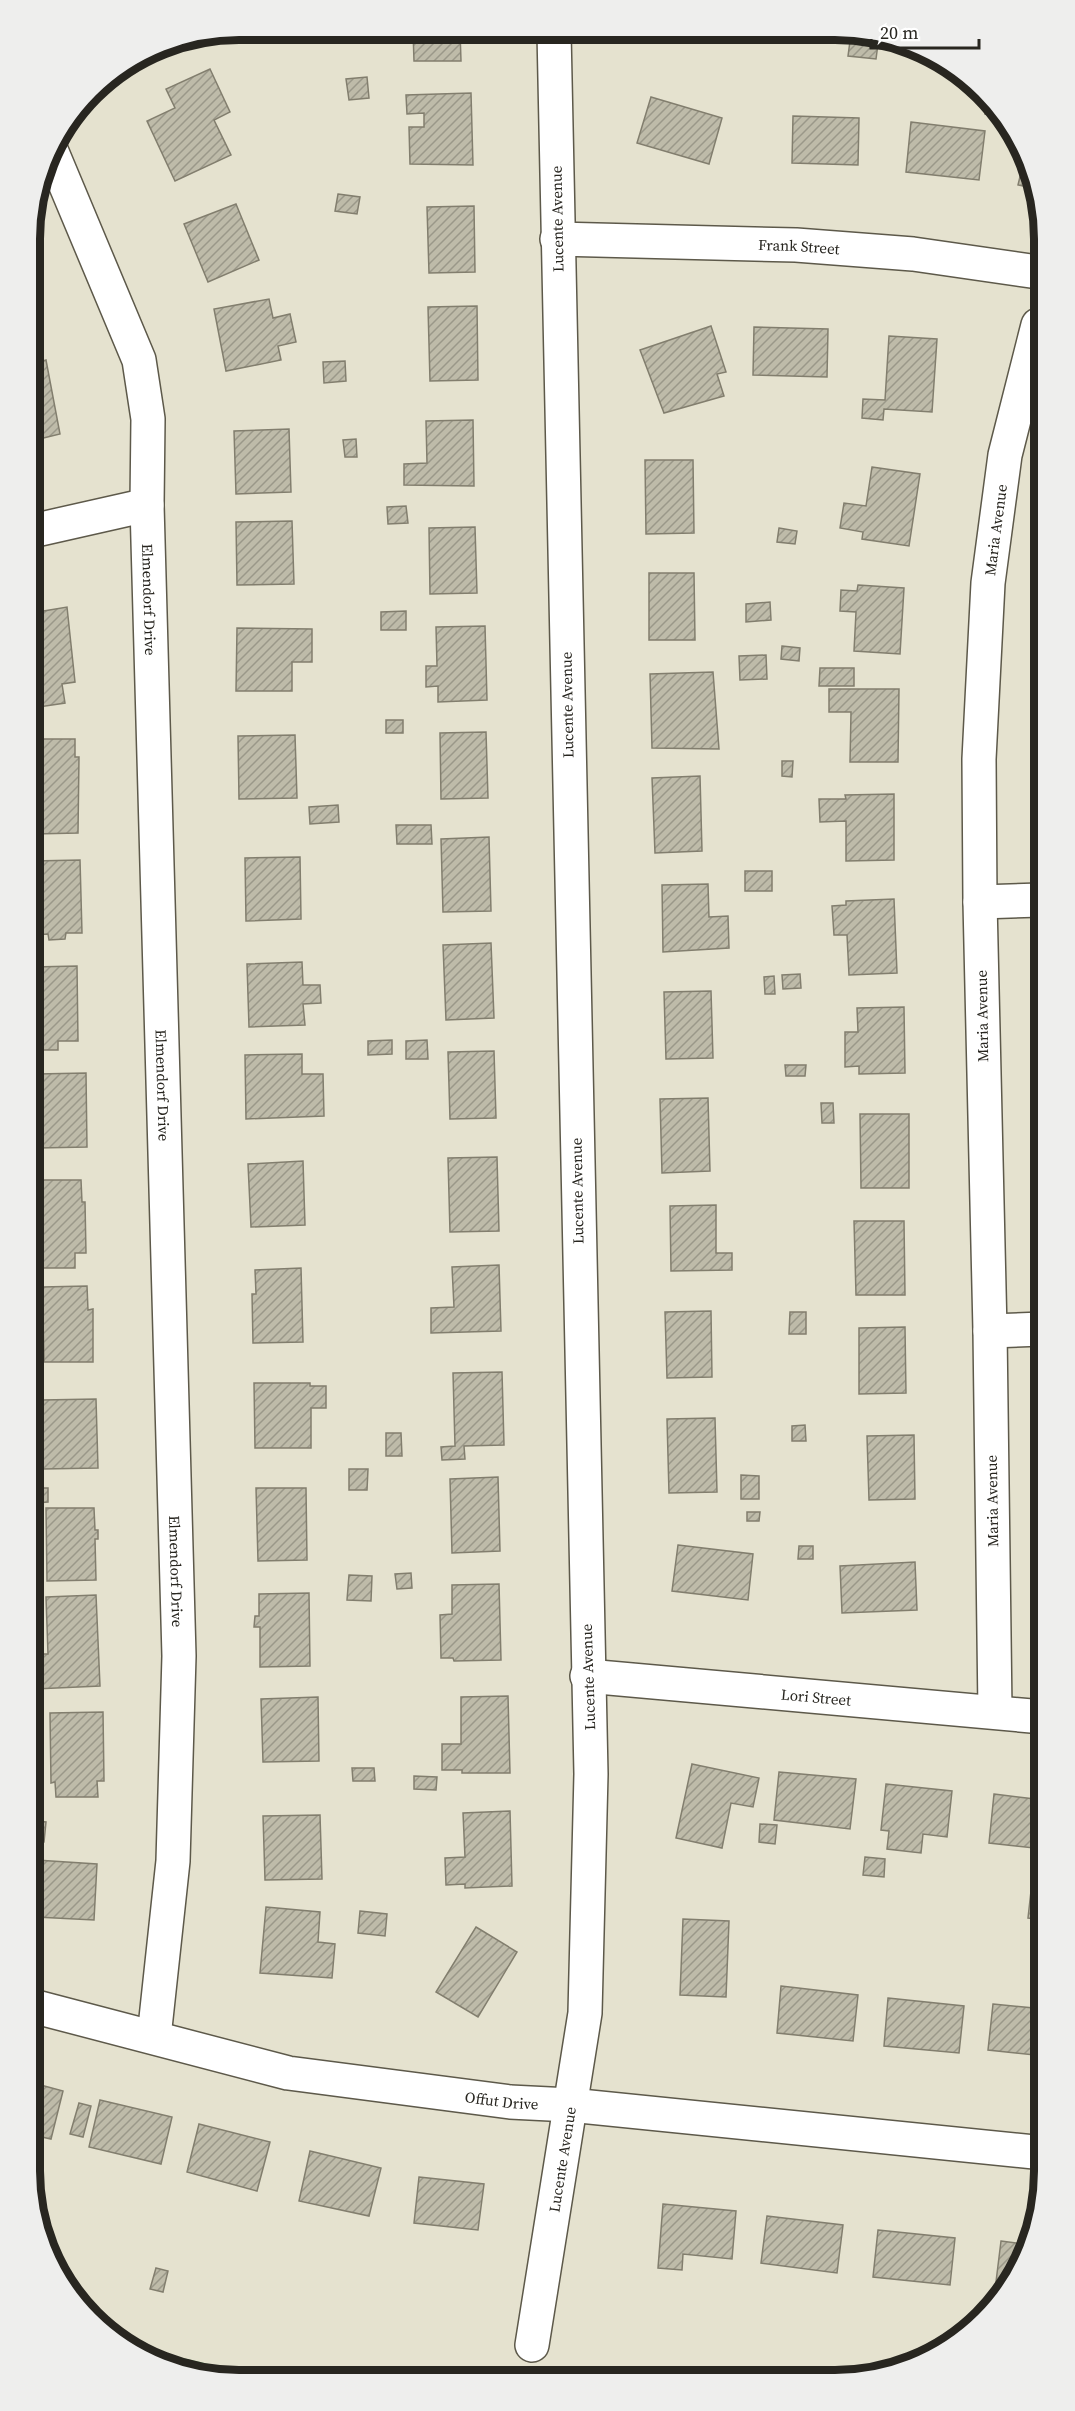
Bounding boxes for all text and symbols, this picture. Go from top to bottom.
scale bar [871,12,979,50]
text: 20 m [880,20,918,45]
street label: Lucente Avenue [546,165,568,272]
street label: Frank Street [758,234,841,259]
street label: Maria Avenue [979,482,1012,577]
street label: Elmendorf Drive [138,543,162,656]
street label: Lucente Avenue [556,651,578,758]
street label: Maria Avenue [971,969,993,1062]
street label: Elmendorf Drive [151,1029,175,1142]
street label: Lucente Avenue [566,1137,588,1244]
street label: Maria Avenue [981,1454,1003,1547]
street label: Elmendorf Drive [165,1515,189,1628]
street label: Lucente Avenue [576,1623,600,1731]
street label: Lori Street [780,1683,852,1710]
street label: Offut Drive [464,2086,539,2114]
street label: Lucente Avenue [543,2105,580,2214]

